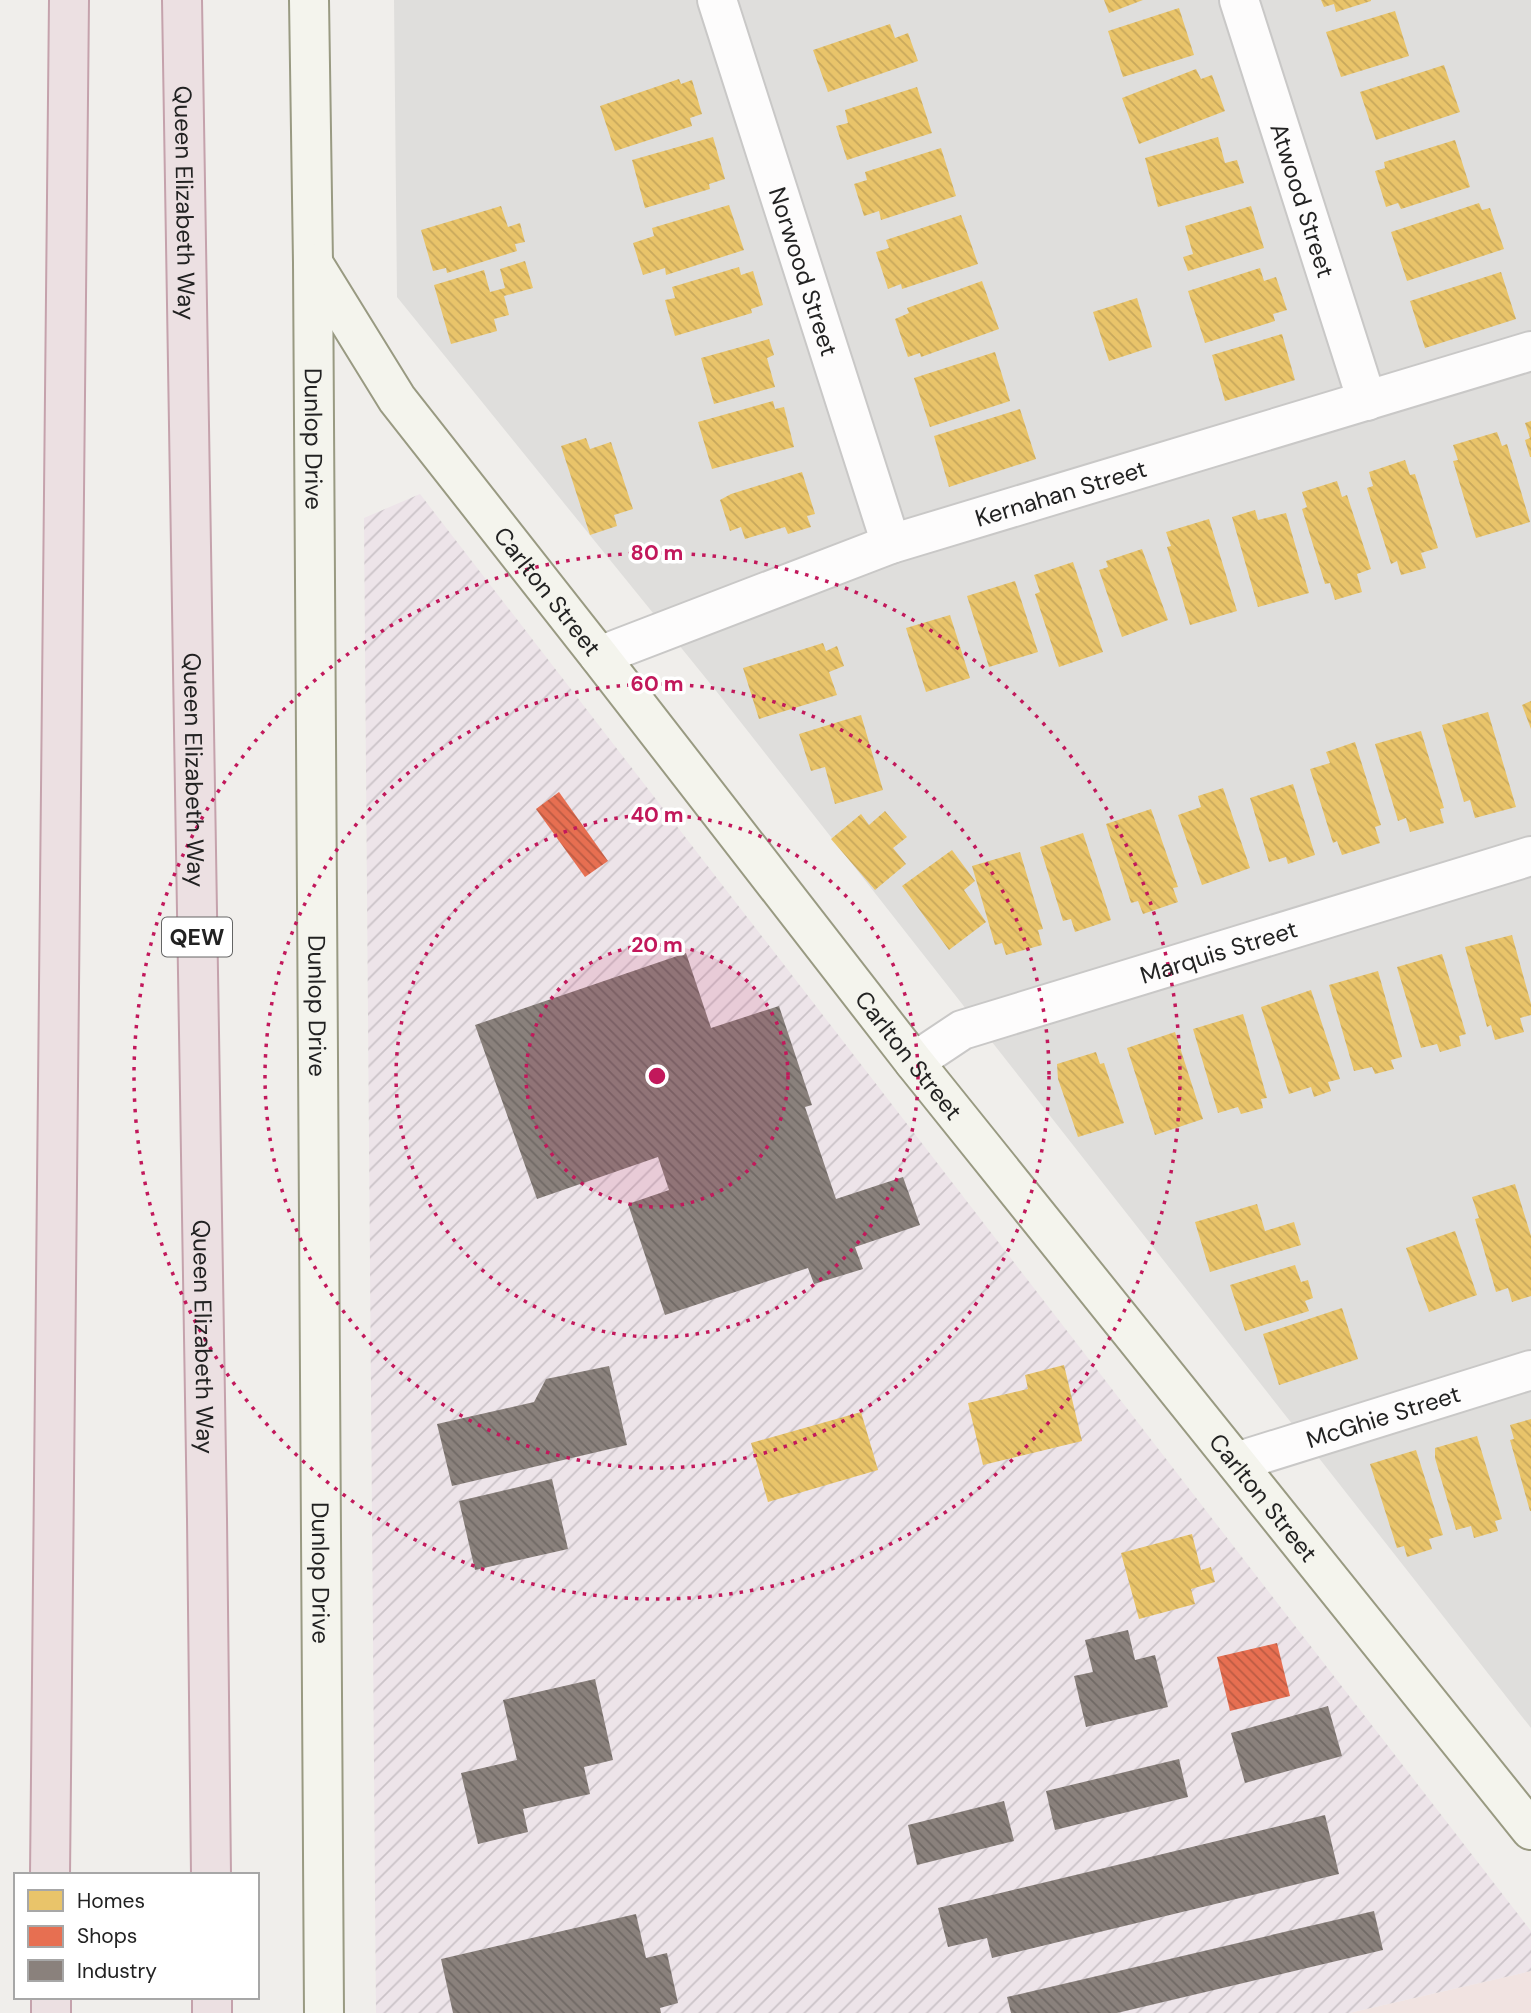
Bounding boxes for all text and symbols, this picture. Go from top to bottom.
street label: Queen Elizabeth Way [168,85,203,320]
street label: Atwood Street [1264,119,1342,281]
street label: Norwood Street [762,183,845,360]
street label: Dunlop Drive [298,368,330,510]
street label: Kernahan Street [971,452,1150,533]
street label: Carlton Street [487,520,608,662]
text: 80 m [631,539,683,567]
street label: Queen Elizabeth Way [177,652,212,887]
text: 60 m [631,670,683,698]
text: 40 m [630,801,684,829]
street label: Marquis Street [1136,913,1301,990]
road number: QEW [162,918,232,956]
text: 20 m [631,931,683,959]
street label: Dunlop Drive [302,935,334,1077]
street label: Carlton Street [849,984,970,1126]
centre of rings [645,1064,669,1088]
street label: Queen Elizabeth Way [187,1219,221,1454]
street label: McGhie Street [1302,1378,1464,1455]
street label: Carlton Street [1203,1427,1325,1568]
street label: Dunlop Drive [305,1502,337,1644]
legend [14,1873,259,1999]
text: Homes [77,1887,145,1915]
text: Shops [77,1922,137,1950]
text: Industry [77,1957,157,1985]

